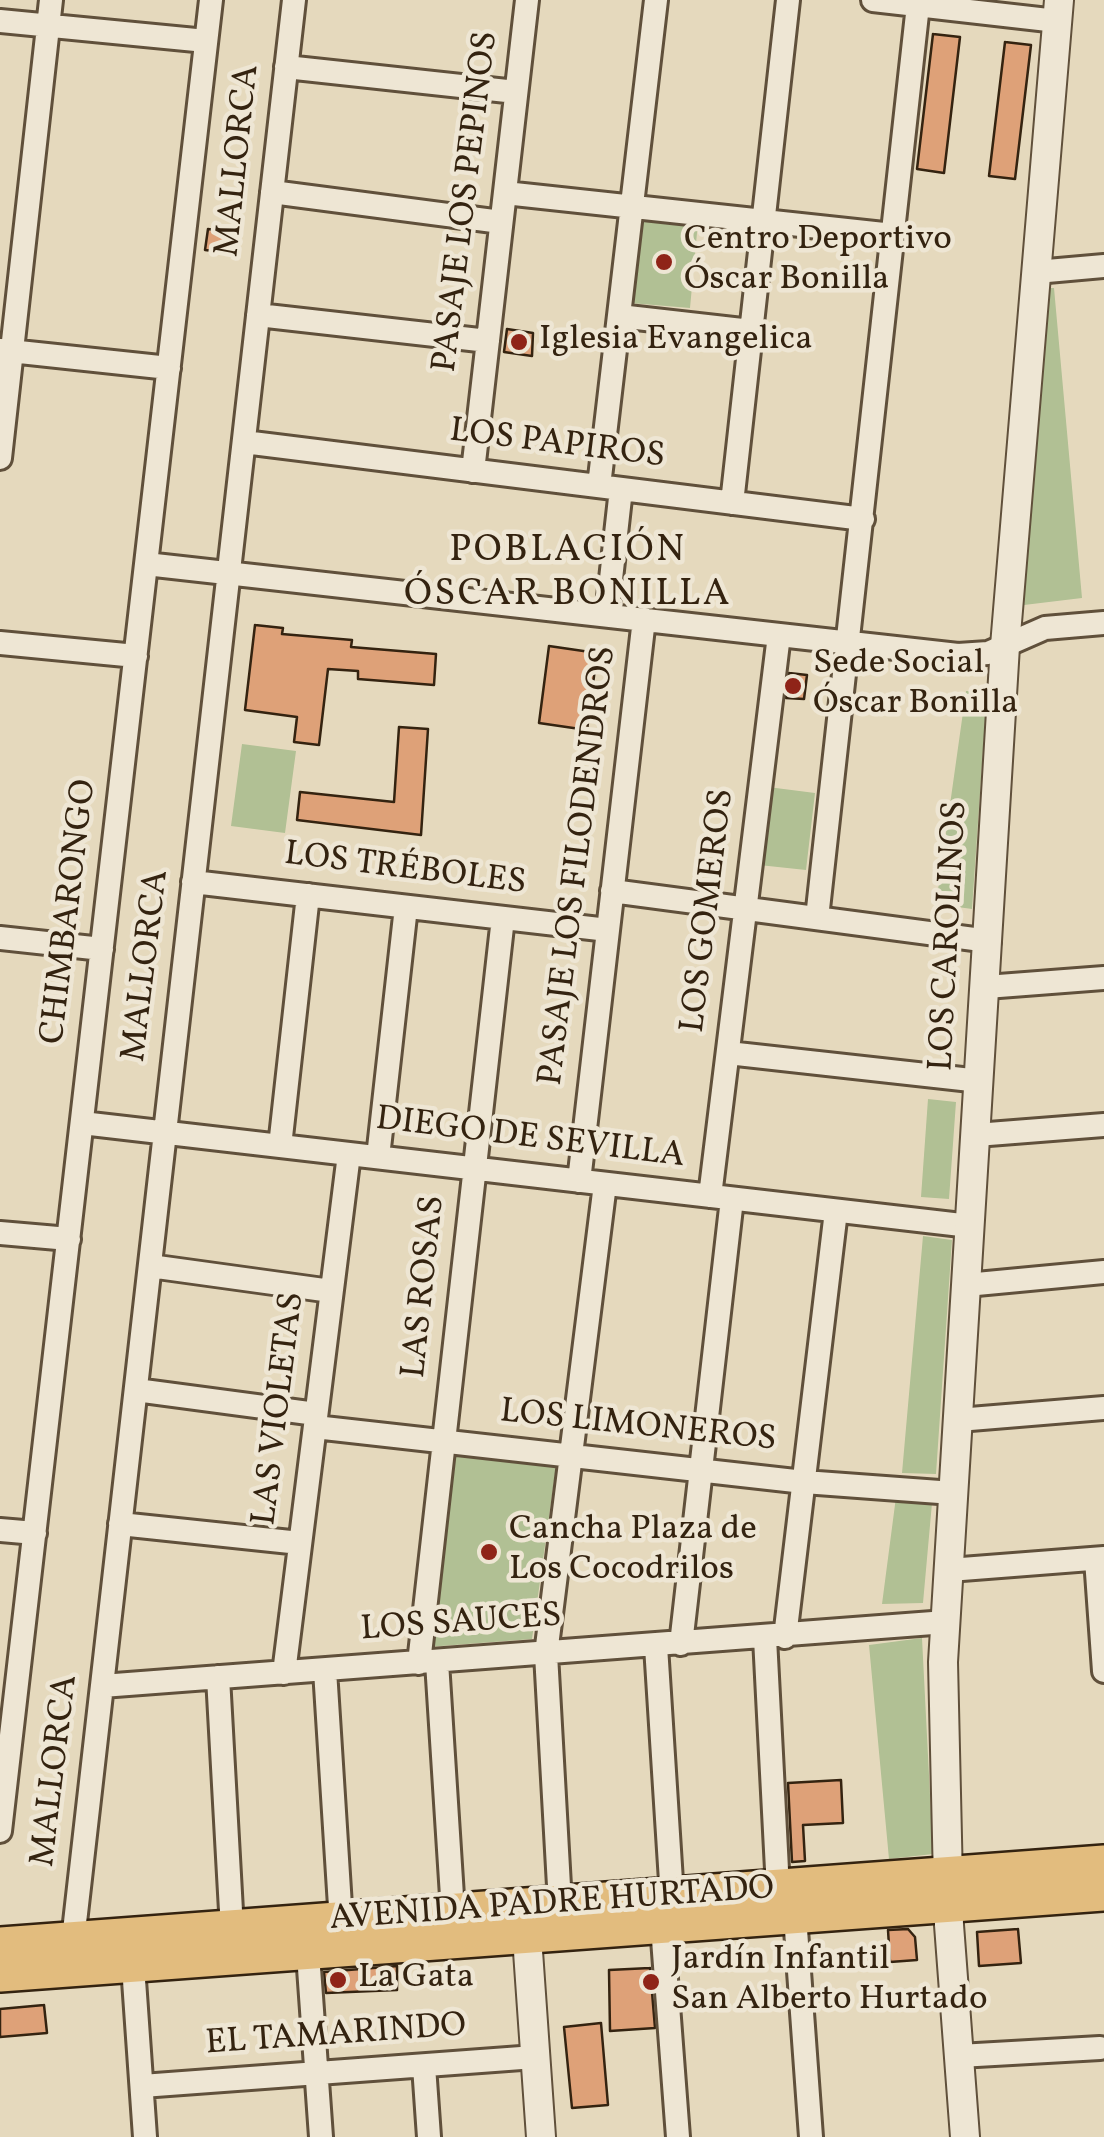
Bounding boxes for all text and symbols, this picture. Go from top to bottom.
street label: PASAJE LOS PEPINOS [426,29,510,375]
street label: MALLORCA [209,63,271,259]
place label: Centro Deportivo Óscar Bonilla [684,221,952,303]
marker: Centro Deportivo Óscar Bonilla [653,251,675,273]
place label: Iglesia Evangelica [539,321,813,363]
marker: Iglesia Evangelica [508,331,530,353]
street label: LOS PAPIROS [447,412,667,480]
district label: POBLACIÓN ÓSCAR BONILLA [404,530,732,620]
street label: PASAJE LOS FILODENDROS [532,644,628,1088]
place label: Sede Social Óscar Bonilla [813,645,1019,727]
marker: Sede Social Óscar Bonilla [782,675,804,697]
street label: CHIMBARONGO [34,777,108,1047]
street label: LOS GOMEROS [674,787,746,1035]
street label: LOS CAROLINOS [923,800,979,1072]
street label: LOS TRÉBOLES [282,835,528,907]
street label: MALLORCA [115,868,181,1064]
street label: DIEGO DE SEVILLA [373,1100,687,1180]
street label: LAS ROSAS [396,1194,456,1380]
street label: LAS VIOLETAS [246,1290,316,1528]
street label: LOS LIMONEROS [498,1393,778,1463]
place label: Cancha Plaza de Los Cocodrilos [509,1511,757,1593]
marker: Cancha Plaza de Los Cocodrilos [478,1541,500,1563]
street label: LOS SAUCES [359,1597,563,1653]
street label: MALLORCA [24,1673,90,1869]
street label: AVENIDA PADRE HURTADO [328,1870,776,1942]
place label: Jardín Infantil San Alberto Hurtado [671,1941,988,2023]
place label: La Gata [358,1959,474,2001]
marker: La Gata [327,1969,349,1991]
marker: Jardín Infantil San Alberto Hurtado [640,1971,662,1993]
street label: EL TAMARINDO [204,2007,468,2067]

